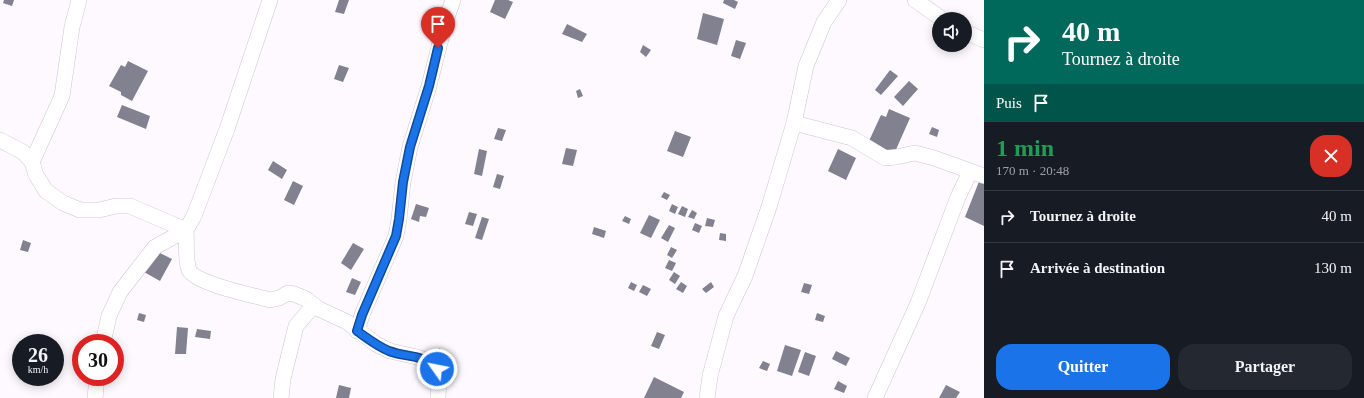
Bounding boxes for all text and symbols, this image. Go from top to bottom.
pin [421,7.0,455,48]
map controls [932,12,972,52]
button: sound [932,12,972,52]
icon: arrive [427,13,449,35]
icon: right [996,16,1048,68]
text: 40 m [1062,16,1120,47]
text: Tournez à droite [1062,49,1180,69]
icon: arrive [1030,92,1052,114]
text: Puis [996,95,1022,111]
text: 1 min [996,135,1054,161]
button: close [1310,135,1352,177]
text: 170 m · 20:48 [996,163,1069,178]
icon: right [996,206,1018,228]
text: Tournez à droite [1030,208,1136,224]
text: 40 m [1322,208,1352,224]
icon: arrive [996,258,1018,280]
text: Arrivée à destination [1030,260,1165,276]
text: 130 m [1314,260,1352,276]
speed limit sign: 30 [72,334,124,386]
text: 26 [28,344,48,366]
button: Quitter [996,344,1170,390]
button: Partager [1178,344,1352,390]
position arrow [416,348,458,390]
text: km/h [28,364,48,375]

